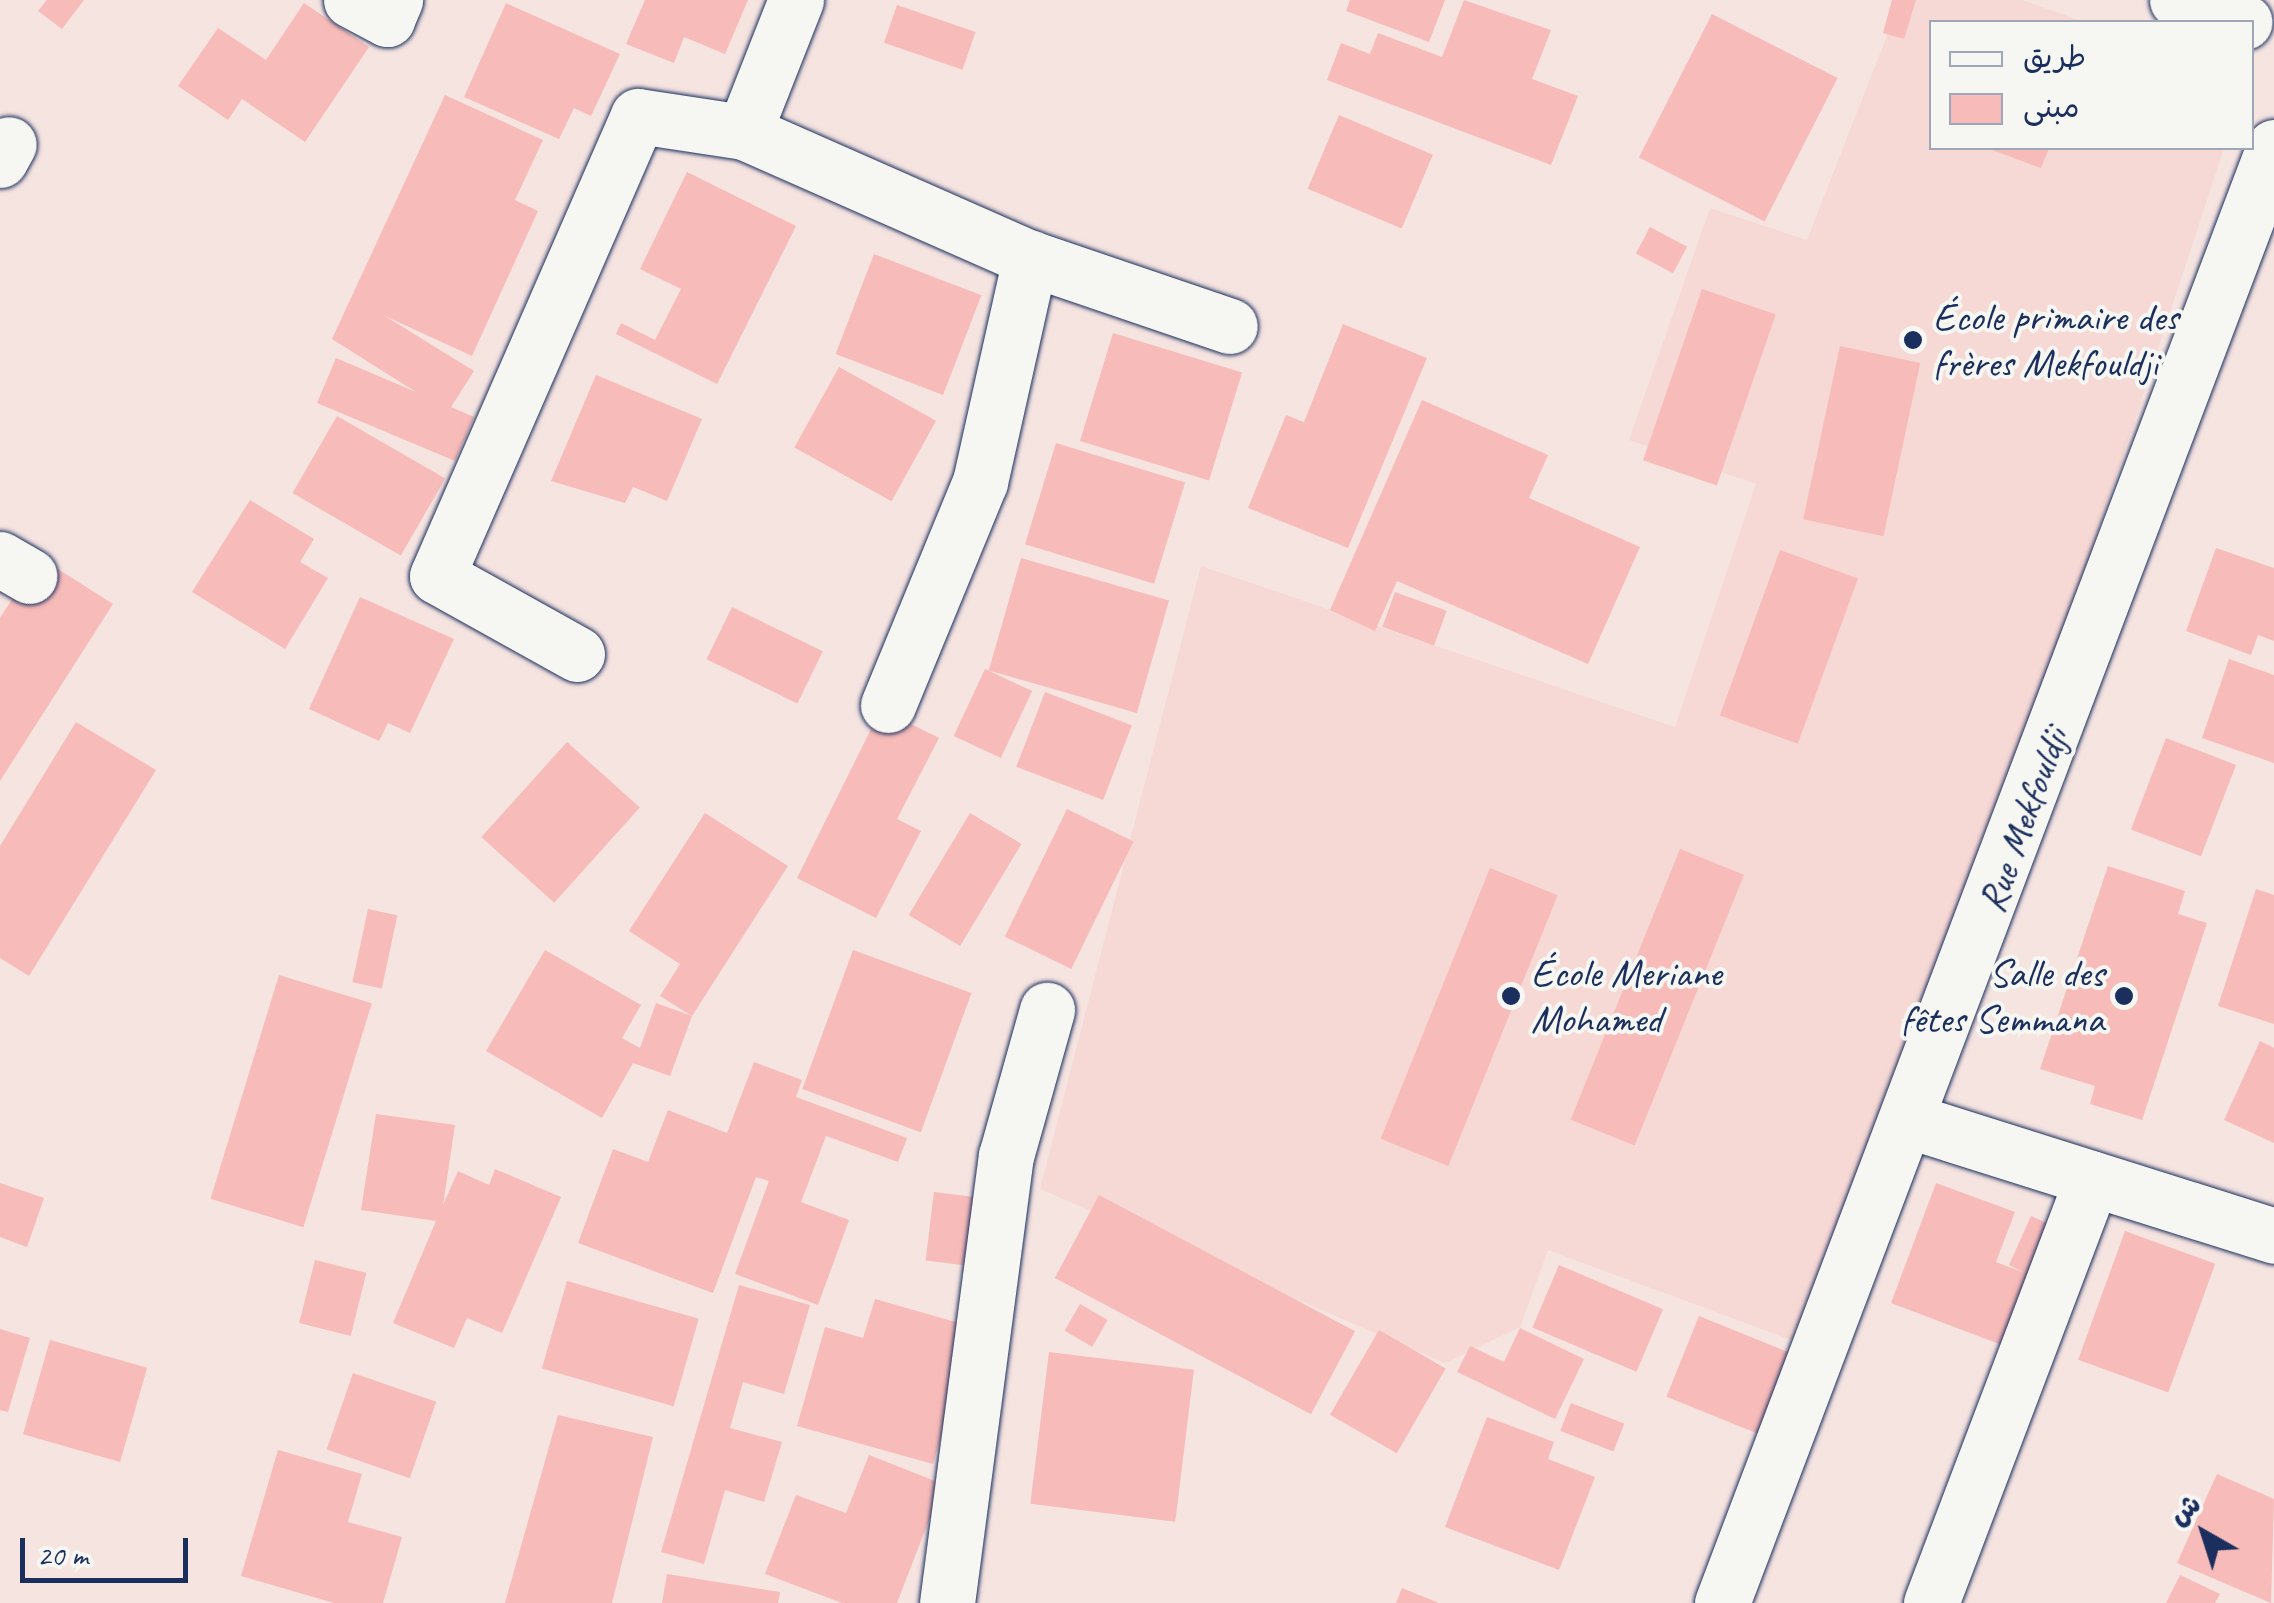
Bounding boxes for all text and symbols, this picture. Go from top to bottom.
legend [1929,20,2254,150]
text: طريق [2023,38,2086,76]
text: مبنى [2023,88,2079,126]
place label: École primaire des frères Mekfouldji [1933,293,2175,387]
marker: École primaire des frères Mekfouldji [1902,329,1924,351]
street label: Rue Mekfouldji [1967,721,2079,919]
place label: École Meriane Mohamed [1531,949,1722,1043]
place label: Salle des fêtes Semmana [1901,949,2104,1043]
marker: École Meriane Mohamed [1500,985,1522,1007]
marker: Salle des fêtes Semmana [2113,985,2135,1007]
north arrow [2154,1483,2254,1583]
text: ش [2162,1486,2208,1533]
scale bar [25,1518,192,1580]
text: 20 m [37,1536,88,1574]

